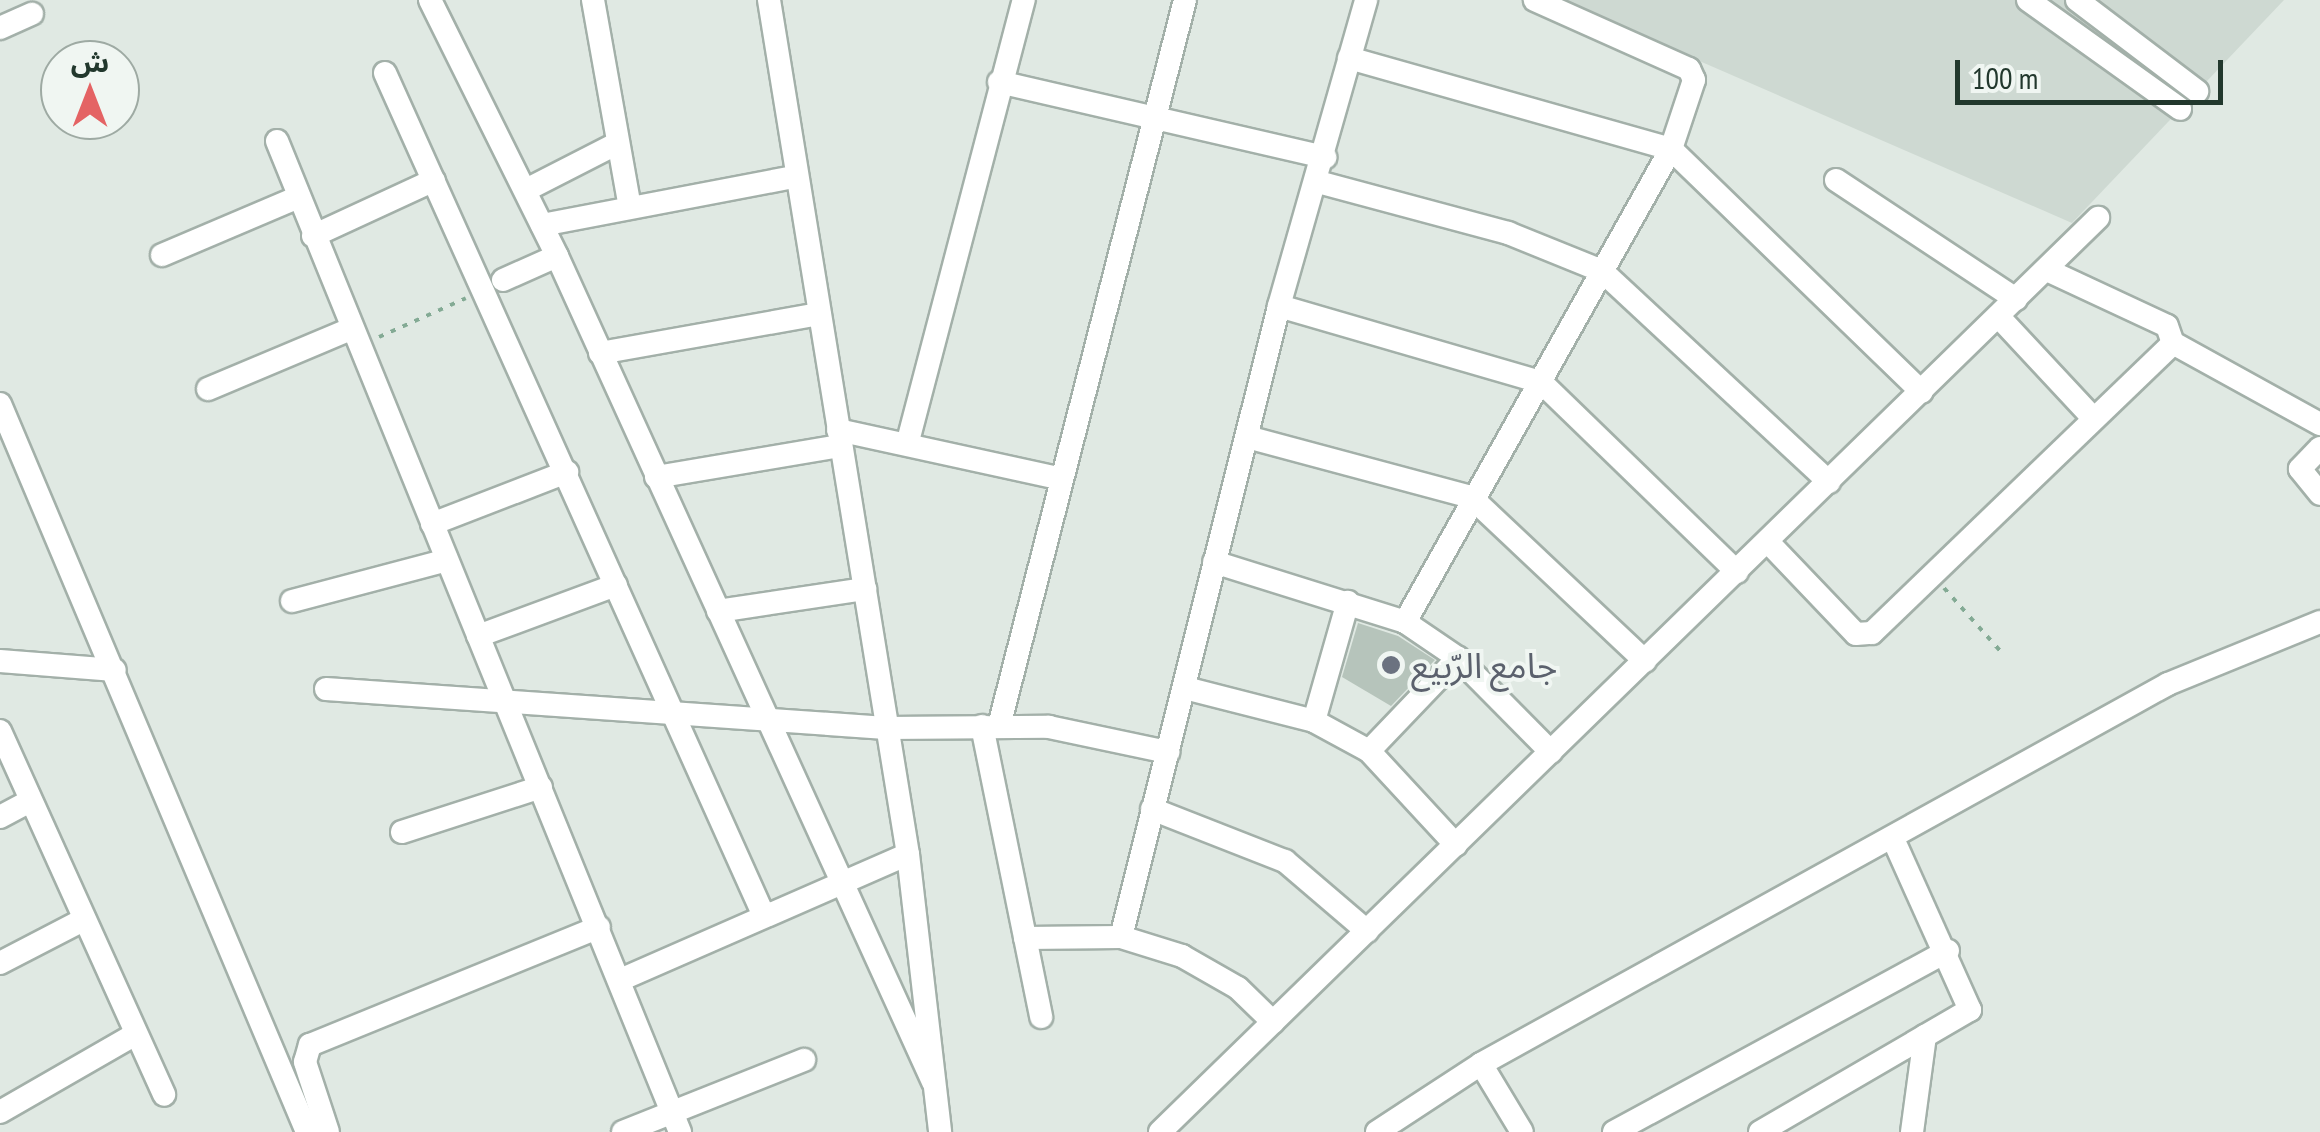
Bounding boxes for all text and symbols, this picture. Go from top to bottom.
north arrow [40,40,140,140]
scale bar [1960,40,2228,102]
text: ش [71,43,109,80]
text: 100 m [1972,58,2038,97]
place label: جامع الرّبيع [1411,644,1557,686]
marker: جامع الرّبيع [1380,654,1402,676]

